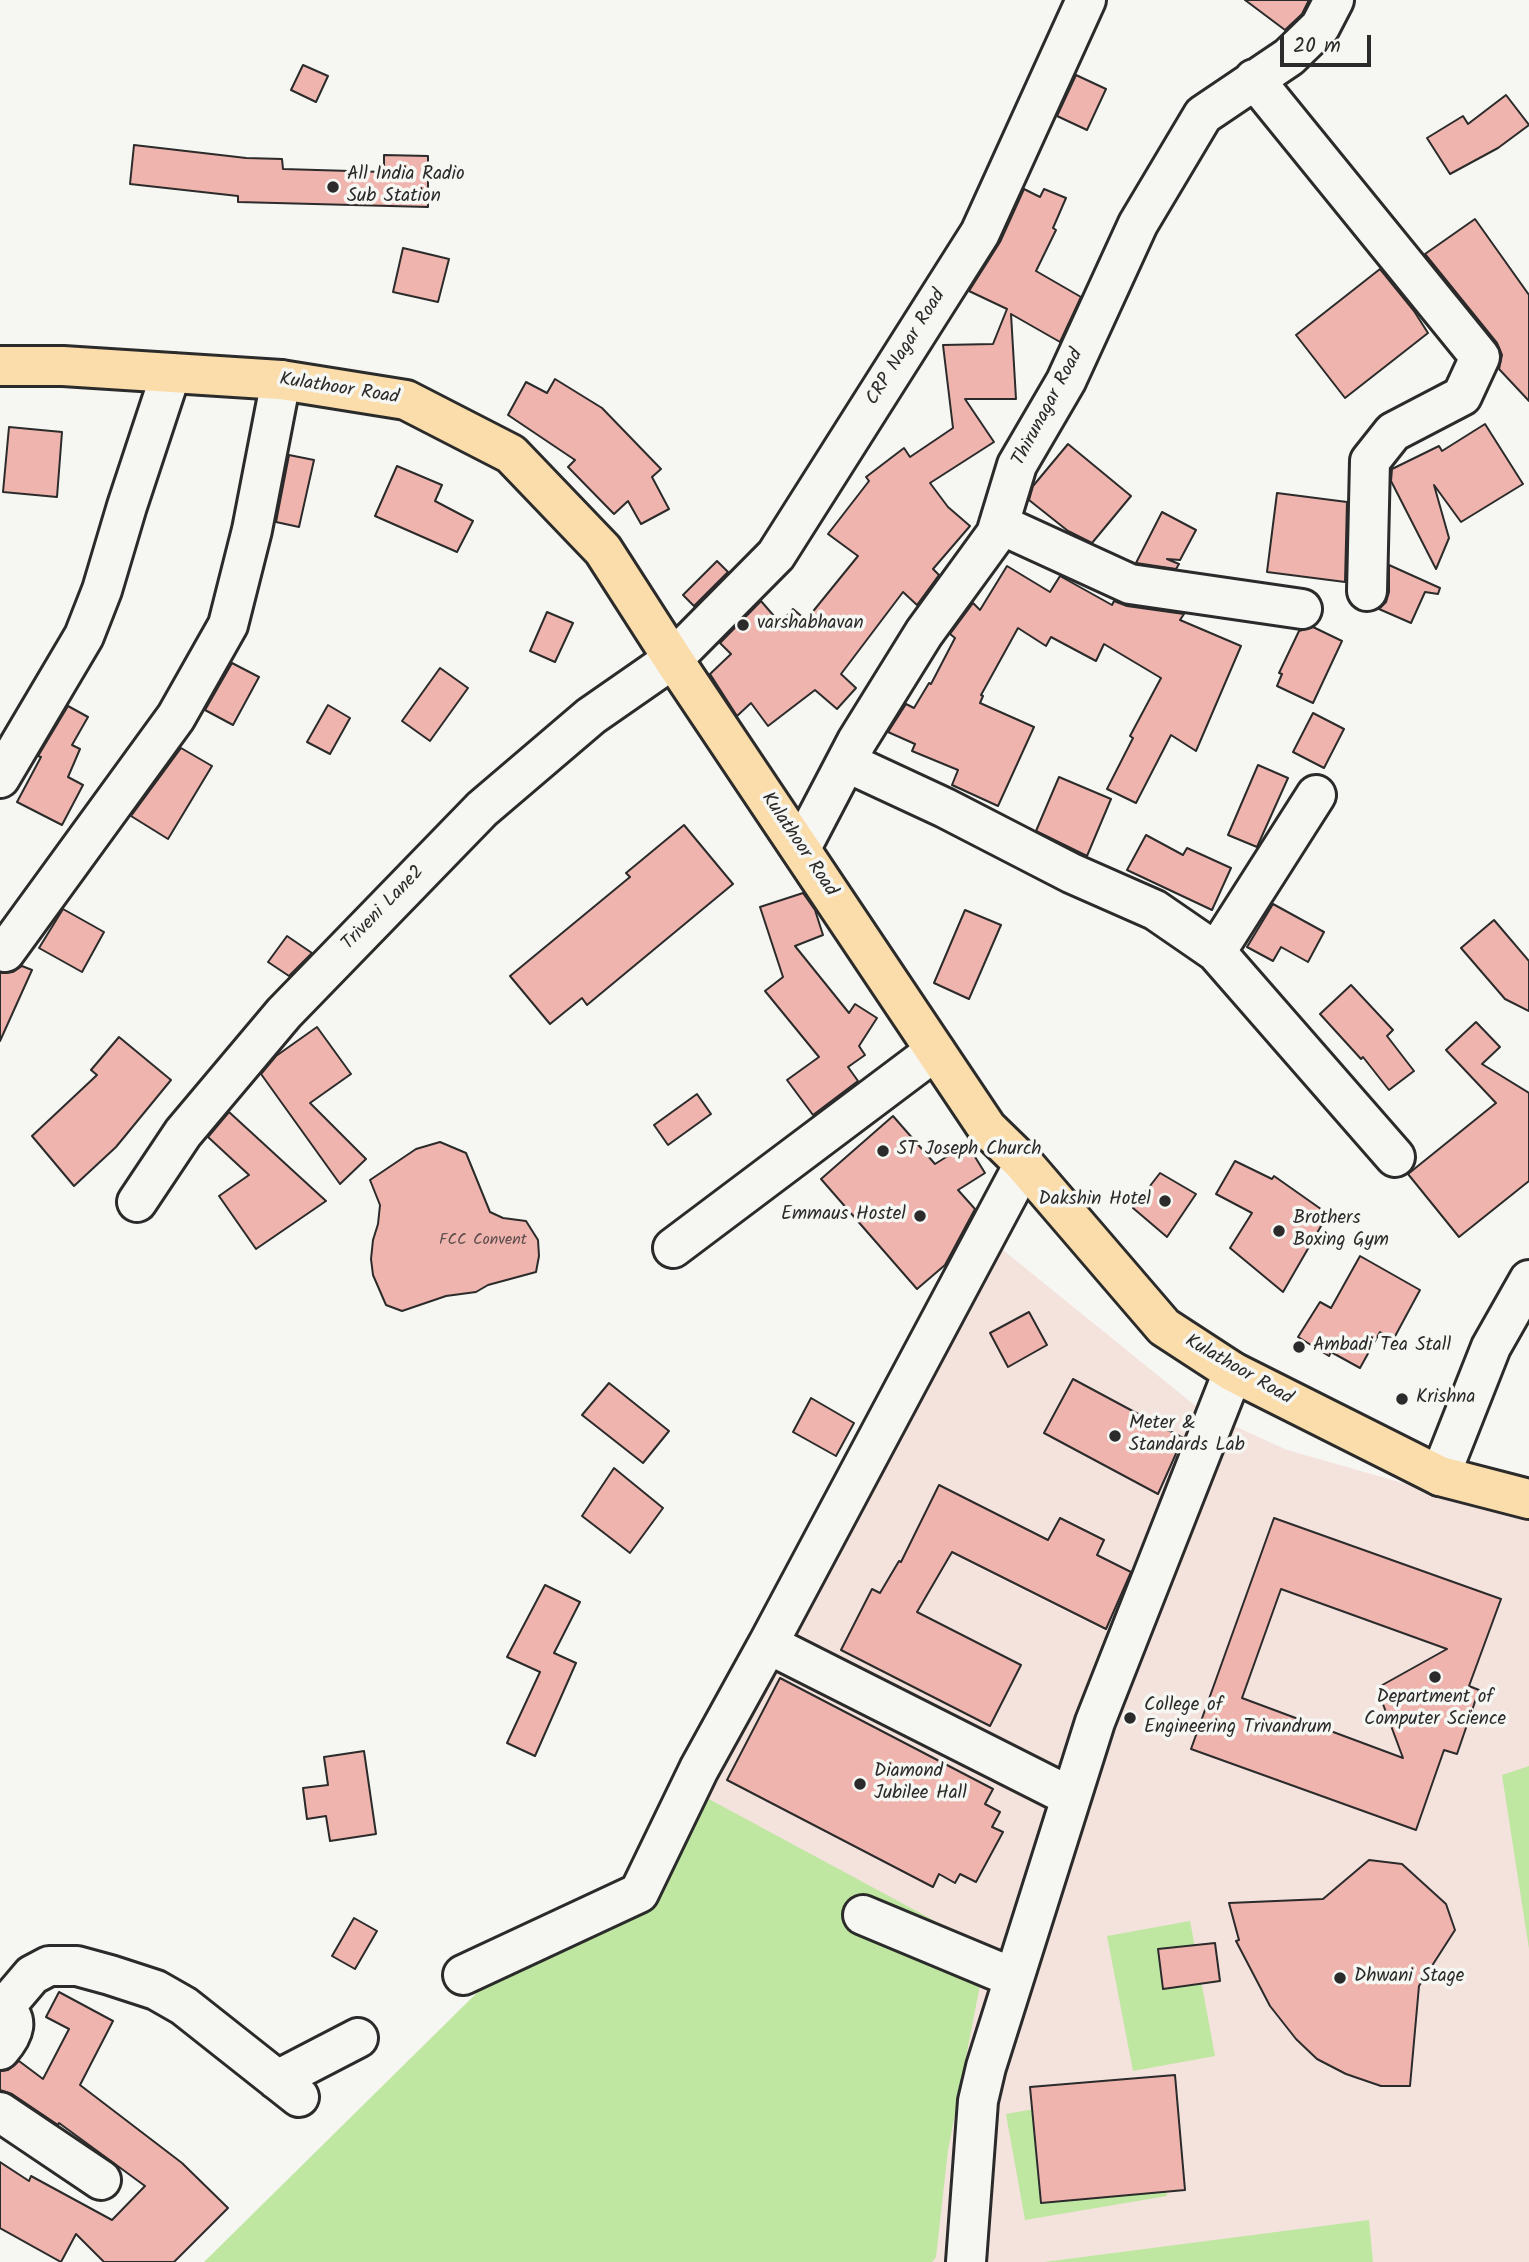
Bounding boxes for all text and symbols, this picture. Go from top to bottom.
scale bar [1284,21,1375,65]
text: 20 m [1293,30,1341,63]
place label: All India Radio Sub Station [347,165,465,209]
marker: All India Radio Sub Station [325,179,341,195]
street label: CRP Nagar Road [862,286,952,410]
street label: Thirunagar Road [1009,346,1089,470]
street label: Kulathoor Road [278,369,400,411]
place label: varshabhavan [757,614,864,636]
marker: varshabhavan [735,617,751,633]
street label: Kulathoor Road [755,789,841,901]
street label: Triveni Lane2 [338,862,430,956]
place label: ST Joseph Church [897,1140,1042,1162]
marker: ST Joseph Church [875,1143,891,1159]
place label: Dakshin Hotel [1038,1190,1151,1212]
marker: Dakshin Hotel [1157,1193,1173,1209]
place label: Emmaus Hostel [781,1205,906,1227]
marker: Emmaus Hostel [912,1208,928,1224]
place label: Brothers Boxing Gym [1293,1209,1389,1253]
marker: Brothers Boxing Gym [1271,1223,1287,1239]
house number: FCC Convent [439,1231,527,1251]
street label: Kulathoor Road [1180,1331,1296,1411]
place label: Ambadi Tea Stall [1313,1336,1451,1358]
marker: Ambadi Tea Stall [1291,1339,1307,1355]
place label: Krishna [1416,1388,1475,1410]
marker: Krishna [1394,1391,1410,1407]
place label: Meter & Standards Lab [1129,1414,1245,1458]
marker: Meter & Standards Lab [1107,1428,1123,1444]
marker: Department of Computer Science [1427,1669,1443,1685]
place label: Department of Computer Science [1364,1688,1506,1732]
place label: College of Engineering Trivandrum [1144,1696,1332,1740]
marker: College of Engineering Trivandrum [1122,1710,1138,1726]
place label: Diamond Jubilee Hall [874,1762,967,1806]
marker: Diamond Jubilee Hall [852,1776,868,1792]
place label: Dhwani Stage [1354,1967,1464,1989]
marker: Dhwani Stage [1332,1970,1348,1986]

